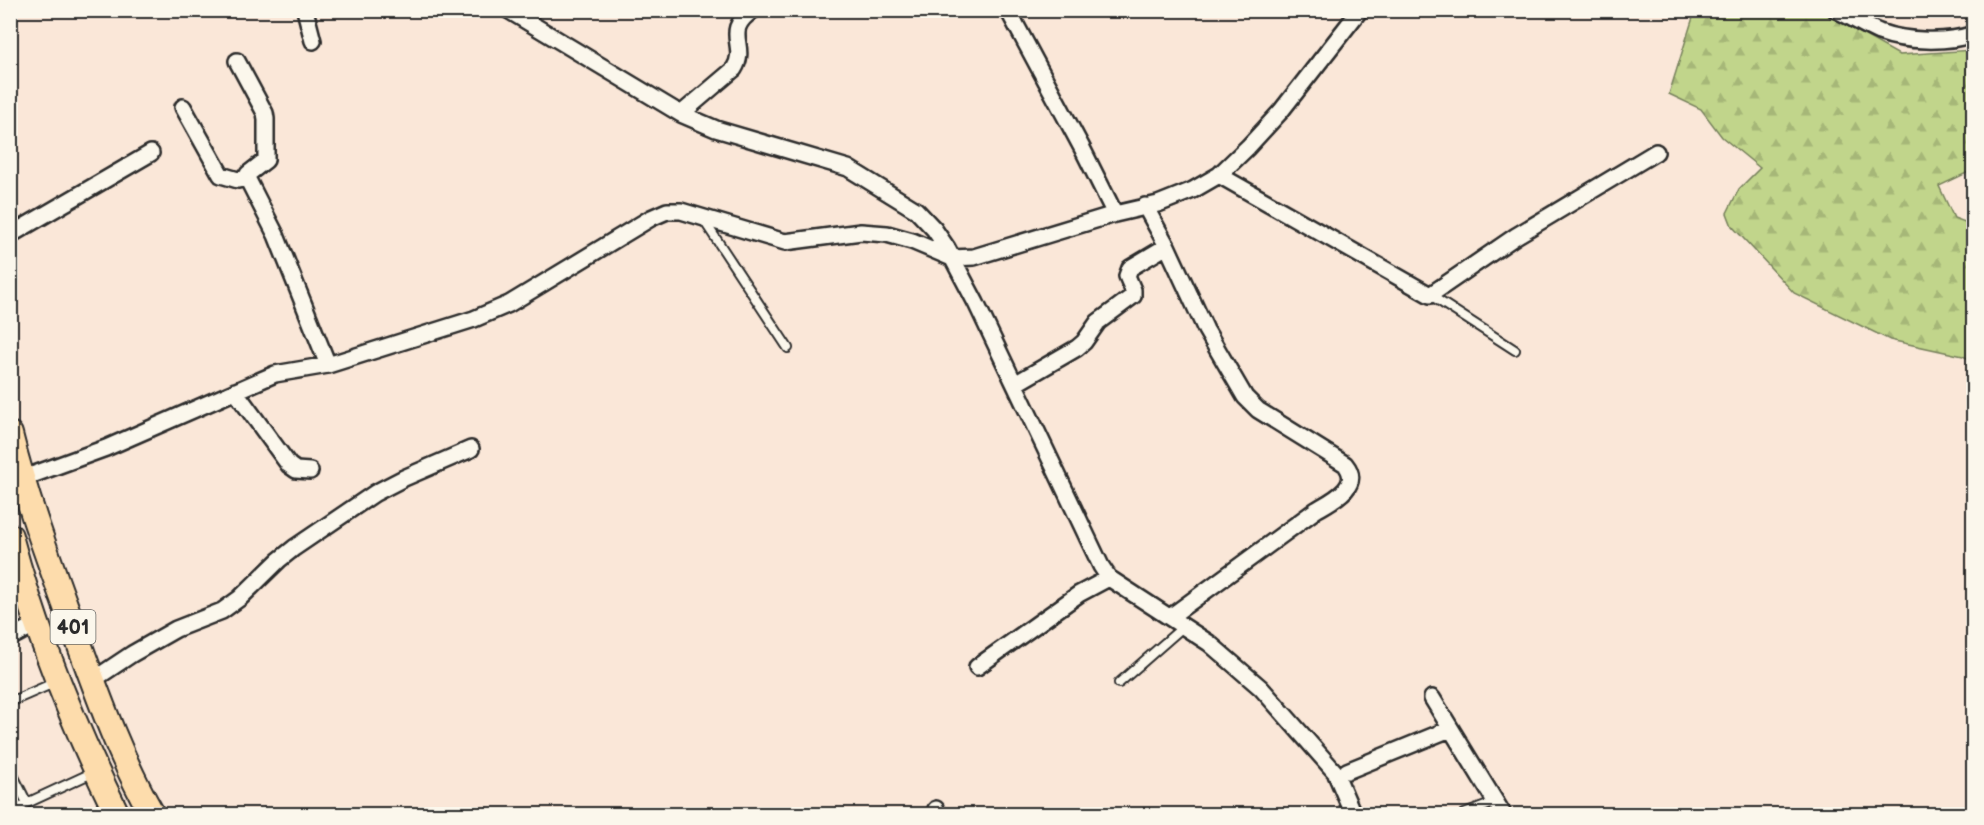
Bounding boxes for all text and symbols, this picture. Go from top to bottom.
road number: 401 [50,610,96,644]

